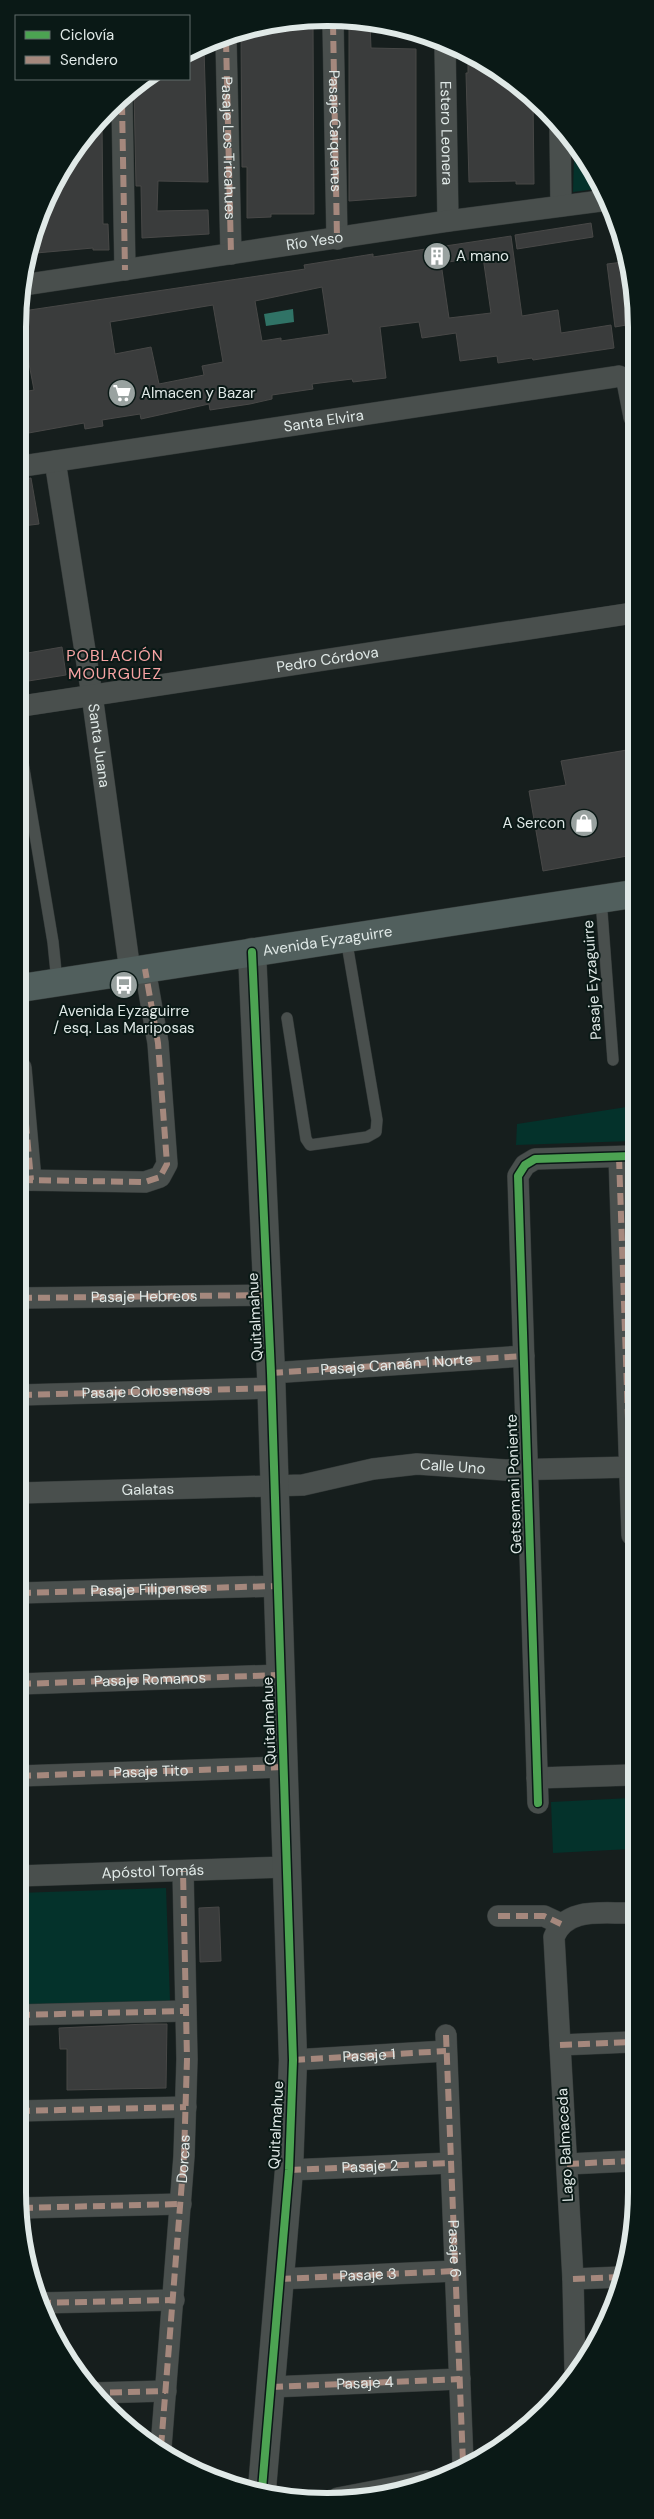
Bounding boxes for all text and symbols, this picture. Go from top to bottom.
legend [15,15,190,80]
text: Ciclovía [60,25,114,45]
text: Sendero [60,50,118,70]
street label: Pasaje Caiquenes [324,70,346,192]
street label: Pasaje Los Tricahues [217,76,240,220]
street label: Estero Leonera [436,81,457,185]
street label: Río Yeso [285,227,345,255]
building icon: A mano [422,241,452,271]
place label: A mano [456,246,509,266]
supermarket icon: Almacen y Bazar [107,378,137,408]
place label: Almacen y Bazar [141,383,256,403]
street label: Santa Elvira [282,405,365,437]
street label: Pedro Córdova [275,642,380,677]
district label: POBLACIÓN MOURGUEZ [66,645,164,684]
street label: Santa Juana [83,702,115,789]
shop icon: A Sercon [569,808,599,838]
place label: A Sercon [502,813,565,833]
street label: Pasaje Eyzaguirre [578,919,606,1041]
street label: Avenida Eyzaguirre [261,921,394,961]
bus stop icon: Avenida Eyzaguirre / esq. Las Mariposas [109,970,139,1000]
place label: Avenida Eyzaguirre / esq. Las Mariposas [53,1001,195,1038]
street label: Quitalmahue [243,1272,267,1362]
street label: Pasaje Hebreos [90,1286,198,1307]
street label: Pasaje Canaán 1 Norte [320,1349,474,1380]
street label: Pasaje Colosenses [81,1380,211,1403]
street label: Getsemani Poniente [502,1414,526,1554]
street label: Calle Uno [419,1454,486,1479]
street label: Galatas [121,1479,174,1500]
street label: Pasaje Filipenses [90,1578,208,1601]
street label: Pasaje Romanos [93,1668,206,1691]
street label: Quitalmahue [257,1676,281,1766]
street label: Pasaje Tito [113,1760,189,1783]
street label: Apóstol Tomás [101,1860,204,1883]
street label: Pasaje 1 [342,2044,396,2067]
street label: Quitalmahue [264,2080,288,2170]
street label: Lago Balmaceda [552,2088,578,2202]
street label: Dorcas [172,2134,195,2184]
street label: Pasaje 2 [341,2155,399,2178]
street label: Pasaje 6 [443,2220,466,2278]
street label: Pasaje 3 [339,2264,397,2286]
street label: Pasaje 4 [336,2372,394,2394]

